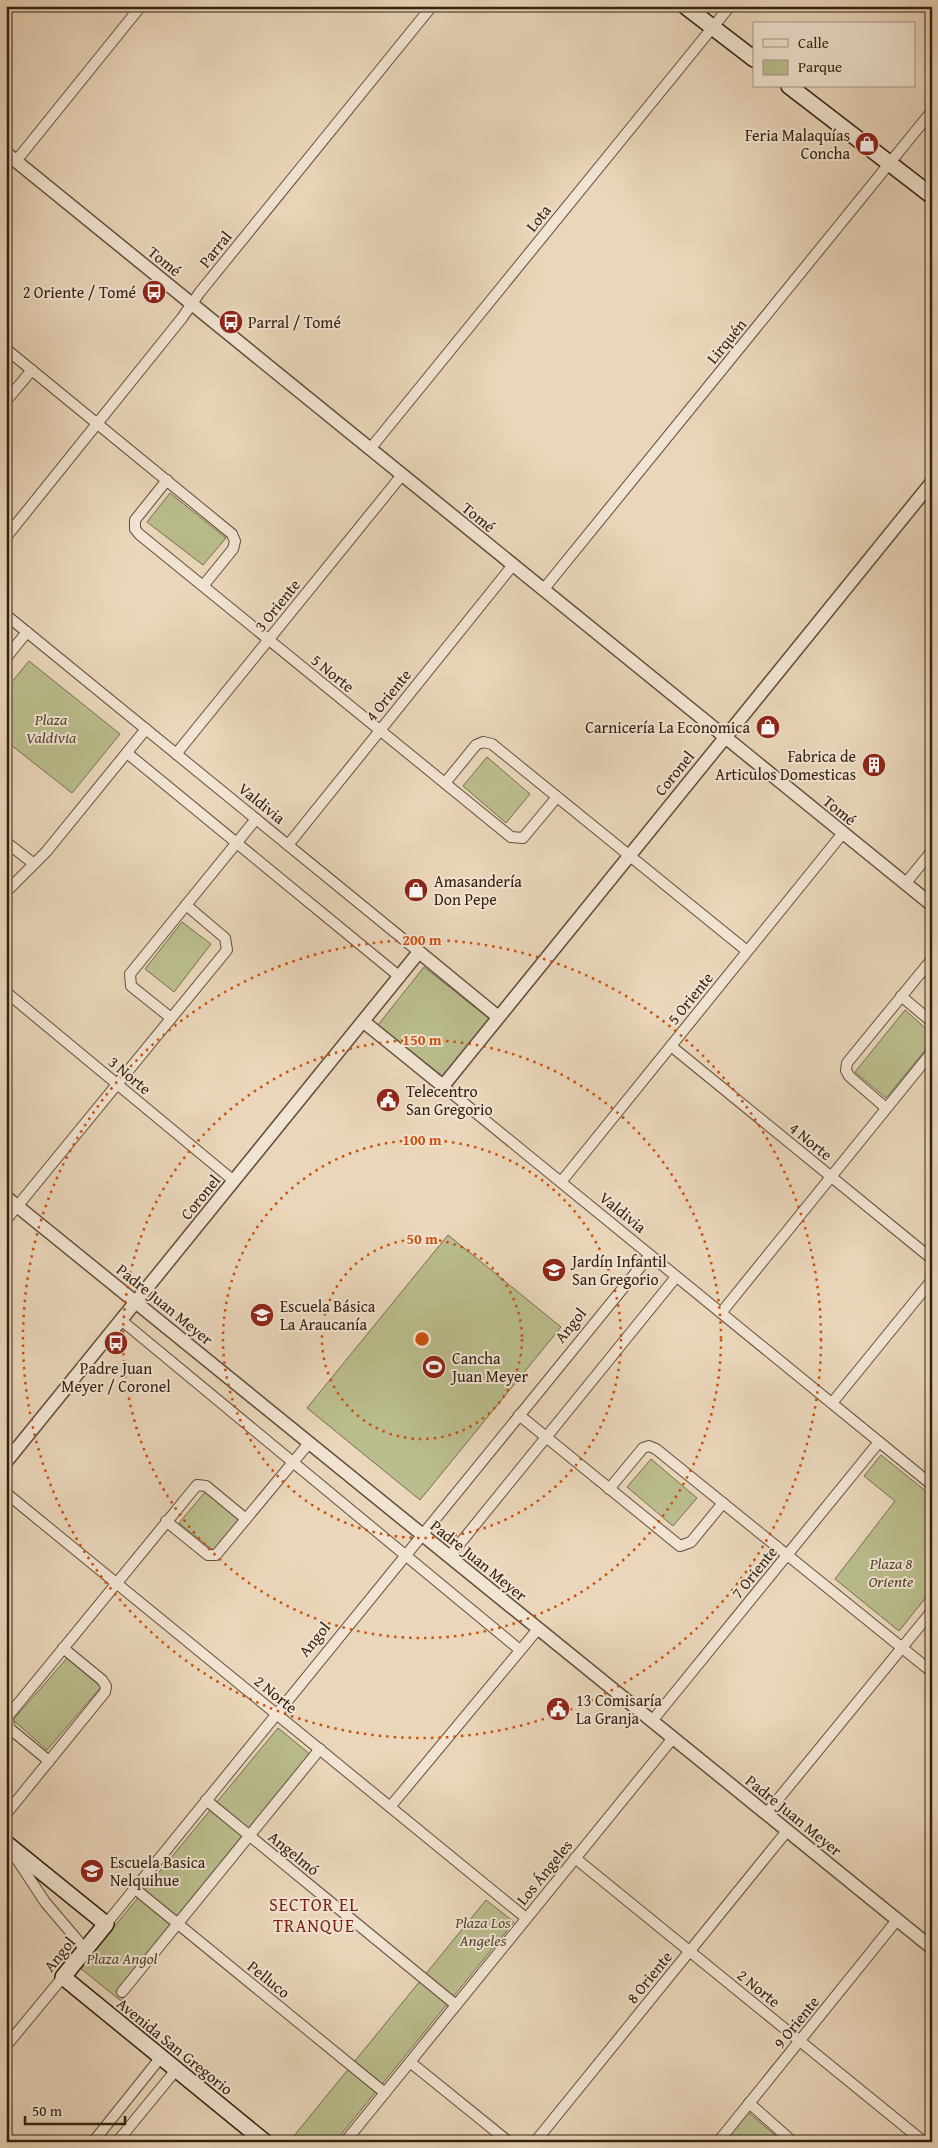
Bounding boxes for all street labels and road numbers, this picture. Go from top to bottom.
street label: Lota [519,199,557,237]
street label: Parral [193,225,238,273]
street label: Tomé [143,240,187,282]
street label: Lirquén [700,313,752,369]
street label: Tomé [457,496,501,538]
street label: 3 Oriente [248,573,306,637]
street label: 5 Norte [306,648,360,698]
street label: 4 Oriente [359,663,417,727]
street label: Coronel [648,745,700,801]
street label: Valdivia [233,776,291,830]
street label: Tomé [818,789,862,831]
street label: 5 Oriente [661,966,719,1030]
street label: 3 Norte [103,1050,157,1100]
street label: 4 Norte [784,1116,838,1166]
street label: Coronel [174,1169,226,1225]
street label: Valdivia [594,1185,652,1239]
street label: Padre Juan Meyer [112,1257,219,1351]
street label: Angol [548,1302,592,1348]
street label: Padre Juan Meyer [426,1513,533,1607]
street label: 7 Oriente [725,1540,783,1604]
street label: Angol [292,1616,336,1662]
street label: 2 Norte [249,1669,303,1719]
street label: Padre Juan Meyer [741,1768,848,1862]
street label: Angelmó [263,1825,325,1881]
street label: Los Ángeles [510,1834,578,1910]
street label: Angol [37,1931,81,1977]
street label: 8 Oriente [620,1945,678,2009]
street label: Pelluco [242,1954,296,2004]
street label: 2 Norte [732,1963,786,2013]
street label: 9 Oriente [767,1990,825,2054]
street label: Avenida San Gregorio [112,1991,238,2101]

